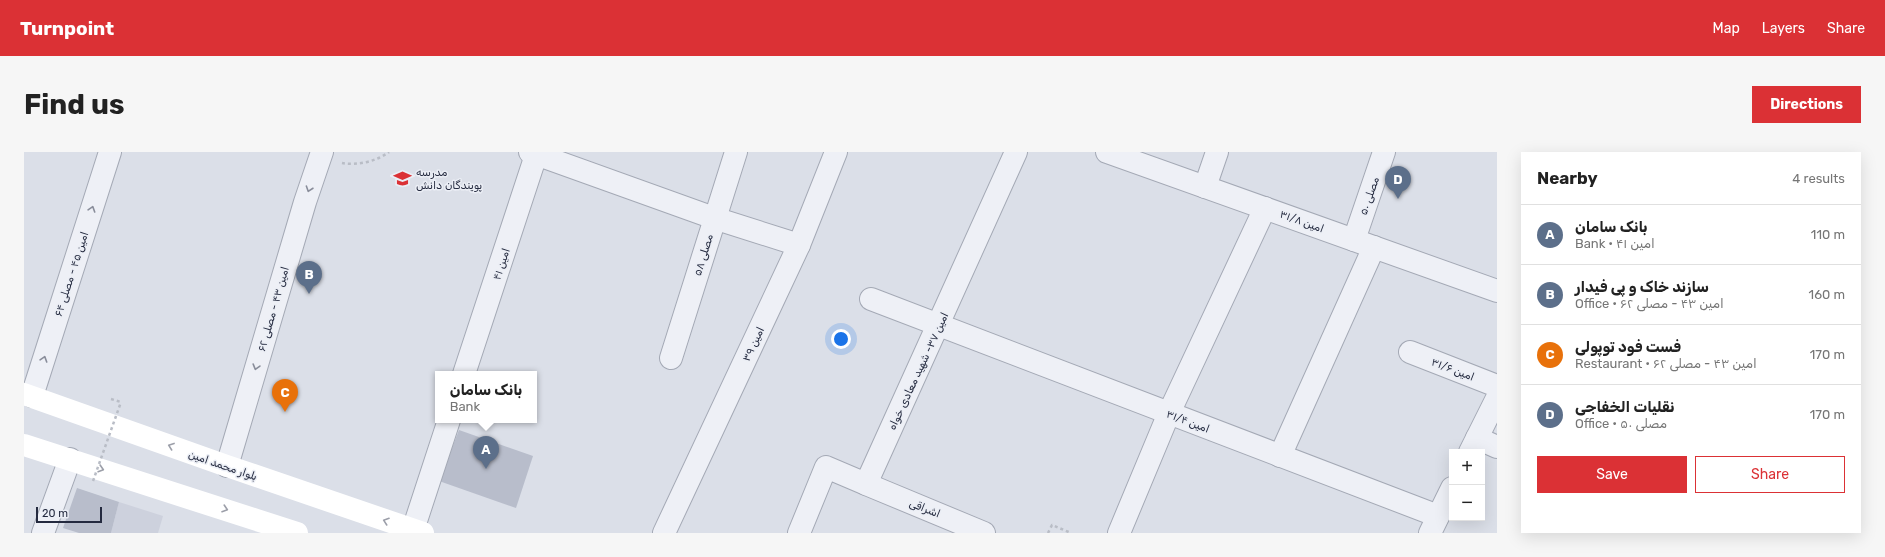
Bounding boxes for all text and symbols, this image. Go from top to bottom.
text: Turnpoint [20,17,114,40]
text: Map [1713,20,1740,37]
text: Layers [1762,20,1805,37]
text: Share [1827,20,1865,37]
button: Directions [1752,86,1861,123]
text: Find us [24,88,124,121]
place label: مدرسه پویندگان دانش [416,166,482,193]
pin: D [1385,166,1411,199]
school or university icon: مدرسه پویندگان دانش [393,168,413,188]
text: Nearby [1537,168,1598,188]
text: 4 results [1792,171,1845,186]
street label: مصلی ۵۰ [1357,175,1382,217]
one-way arrow [305,185,314,192]
one-way arrow [87,205,96,212]
street label: امین ۳۱/۸ [1278,207,1326,235]
text: بانک سامان [1575,218,1648,236]
text: A [1545,227,1555,242]
text: 110 m [1811,227,1845,242]
street label: امین ۴۵ - مصلی ۶۴ [52,230,91,318]
street label: مصلی ۵۸ [691,233,716,278]
text: Bank · امین ۴۱ [1575,236,1655,251]
street label: امین ۴۱ [490,247,513,282]
pin: B [296,261,322,294]
street label: امین ۴۳ - مصلی ۶۲ [255,265,292,353]
text: سازند خاک و پی فیدار [1575,278,1709,296]
text: B [1545,287,1555,302]
text: 160 m [1809,287,1845,302]
text: Office · امین ۴۳ - مصلی ۶۲ [1575,296,1724,311]
street label: امین ۳۷- شهید معادی خواه [886,310,952,432]
street label: امین ۳۹ [740,325,767,364]
your location [831,329,851,349]
text: فست فود توپولی [1575,338,1681,356]
text: C [1545,347,1555,362]
text: 170 m [1810,347,1845,362]
street label: امین ۳۱/۶ [1430,355,1476,384]
one-way arrow [39,356,48,363]
text: Restaurant · امین ۴۳ - مصلی ۶۲ [1575,356,1757,371]
one-way arrow [252,363,261,370]
popup [435,371,537,423]
pin: C [272,379,298,412]
text: بانک سامان [450,381,522,399]
text: نقلیات الخفاجی [1575,398,1675,416]
text: Bank [450,399,480,414]
street label: امین ۳۱/۴ [1164,407,1211,436]
text: D [1545,407,1555,422]
text: 170 m [1810,407,1845,422]
text: Office · مصلی ۵۰ [1575,416,1667,431]
pin: A [473,436,499,469]
one-way arrow [167,442,174,451]
street label: بلوار محمد امین [186,448,259,484]
map controls [1449,449,1485,521]
button: + [1449,449,1485,485]
button: Save [1537,456,1687,493]
button: Share [1695,456,1845,493]
one-way arrow [98,464,105,473]
button: − [1449,485,1485,521]
street label: اشراقی [907,496,942,521]
one-way arrow [221,504,228,512]
scale bar [36,505,102,524]
text: 20 m [42,507,68,520]
one-way arrow [383,517,390,525]

